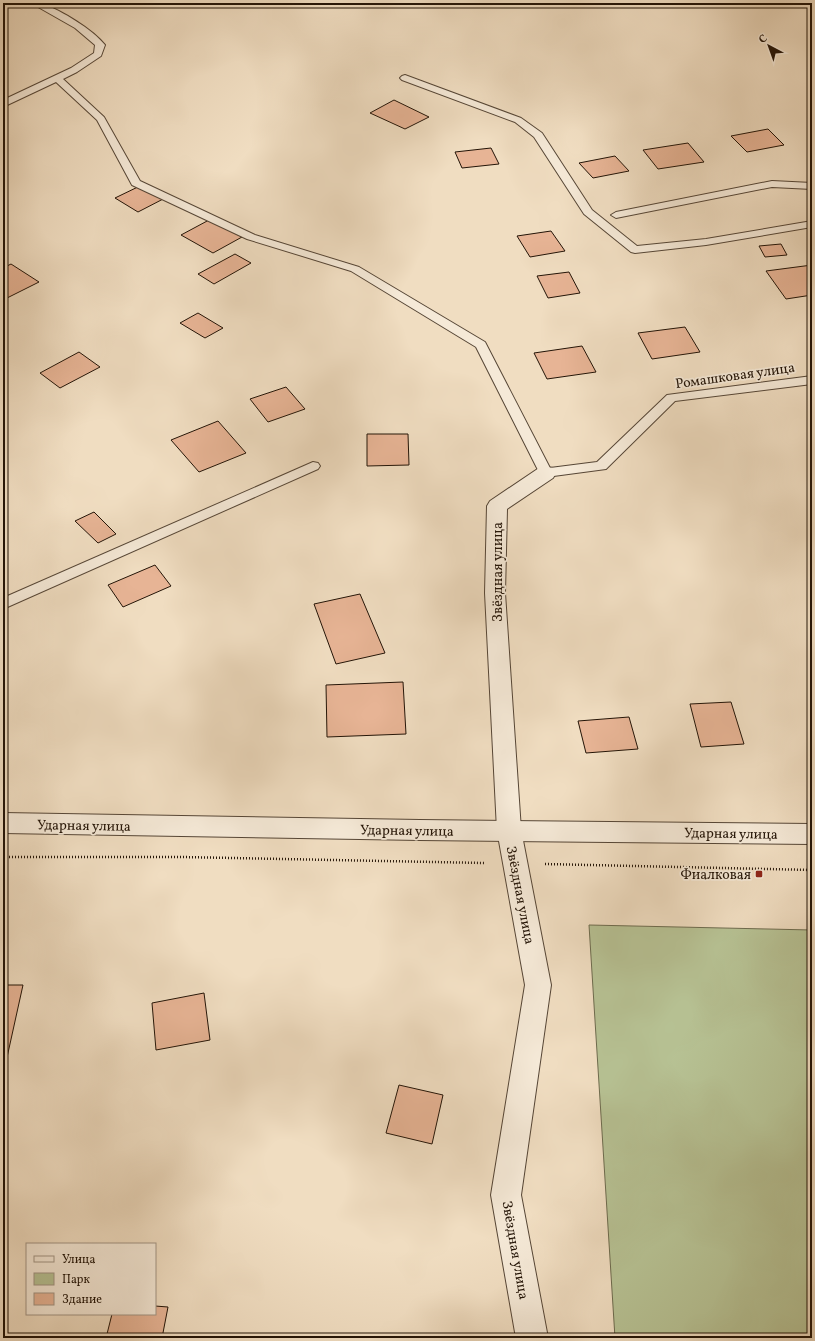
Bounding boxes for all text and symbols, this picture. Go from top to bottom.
north arrow [749,26,789,66]
text: С [756,32,771,48]
street label: Ромашковая улица [674,359,796,394]
street label: Звёздная улица [489,522,508,622]
street label: Ударная улица [37,816,131,837]
street label: Ударная улица [360,821,454,842]
street label: Ударная улица [684,824,778,845]
street label: Звёздная улица [501,844,538,946]
place label: Фиалковая [681,866,751,885]
marker: Фиалковая [754,869,764,879]
street label: Звёздная улица [496,1199,533,1301]
legend [26,1243,156,1315]
text: Улица [62,1252,95,1268]
text: Парк [62,1272,90,1288]
text: Здание [62,1292,102,1308]

